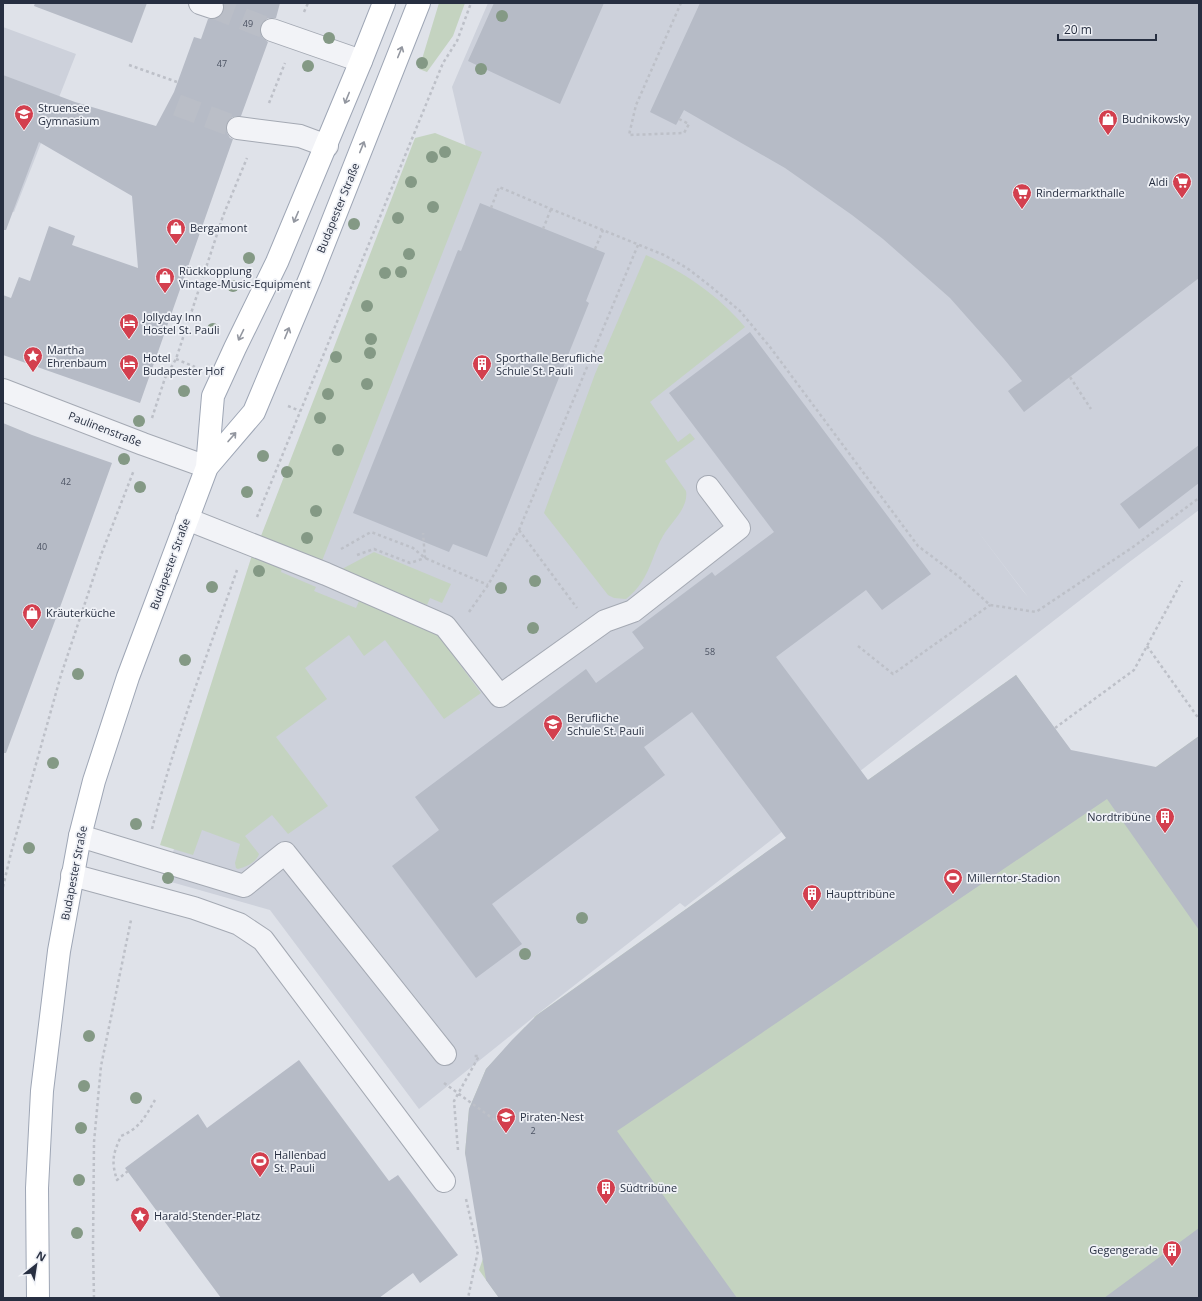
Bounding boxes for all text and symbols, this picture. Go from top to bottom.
scale bar [1058,16,1156,42]
house number: 49 [243,17,253,30]
text: 20 m [1064,21,1092,38]
one-way arrow [396,47,404,59]
house number: 47 [217,57,227,70]
one-way arrow [342,91,350,103]
place label: Struensee Gymnasium [38,100,100,128]
school or university icon: Struensee Gymnasium [13,103,35,131]
shop icon: Budnikowsky [1097,108,1119,136]
place label: Budnikowsky [1122,111,1190,126]
one-way arrow [358,142,366,154]
street label: Budapester Straße [313,161,362,255]
supermarket icon: Aldi [1171,171,1193,199]
place label: Aldi [1149,174,1168,189]
supermarket icon: Rindermarkthalle [1011,182,1033,210]
place label: Rindermarkthalle [1036,185,1125,200]
one-way arrow [292,211,300,223]
shop icon: Bergamont [165,217,187,245]
place label: Bergamont [190,220,247,235]
place label: Rückkopplung Vintage-Music-Equipment [179,263,310,291]
shop icon: Rückkopplung Vintage-Music-Equipment [154,266,176,294]
place label: Jollyday Inn Hostel St. Pauli [142,309,219,337]
hotel icon: Jollyday Inn Hostel St. Pauli [118,312,140,340]
one-way arrow [284,327,291,339]
one-way arrow [237,329,244,341]
place label: Martha Ehrenbaum [47,342,107,370]
place icon: Martha Ehrenbaum [22,345,44,373]
place label: Hotel Budapester Hof [143,350,225,378]
place label: Sporthalle Berufliche Schule St. Pauli [496,350,603,378]
hotel icon: Hotel Budapester Hof [118,353,140,381]
building icon: Sporthalle Berufliche Schule St. Pauli [471,353,493,381]
street label: Paulinenstraße [66,408,144,449]
one-way arrow [228,432,237,443]
house number: 42 [61,475,71,488]
street label: Budapester Straße [146,516,193,611]
house number: 40 [37,540,47,553]
shop icon: Kräuterküche [21,602,43,630]
place label: Kräuterküche [46,605,115,620]
house number: 58 [705,645,715,658]
place label: Berufliche Schule St. Pauli [567,710,644,738]
school or university icon: Berufliche Schule St. Pauli [542,713,564,741]
building icon: Nordtribüne [1154,806,1176,834]
place label: Nordtribüne [1087,809,1151,824]
street label: Budapester Straße [57,824,90,921]
sports icon: Millerntor-Stadion [942,867,964,895]
place label: Millerntor-Stadion [967,870,1060,885]
building icon: Haupttribüne [801,883,823,911]
place label: Haupttribüne [826,886,895,901]
school or university icon: Piraten-Nest [495,1106,517,1134]
place label: Piraten-Nest [520,1109,584,1124]
house number: 2 [530,1124,536,1137]
place label: Hallenbad St. Pauli [274,1147,326,1175]
sports icon: Hallenbad St. Pauli [249,1150,271,1178]
building icon: Südtribüne [595,1177,617,1205]
place label: Südtribüne [620,1180,677,1195]
place icon: Harald-Stender-Platz [129,1205,151,1233]
place label: Harald-Stender-Platz [154,1208,260,1223]
building icon: Gegengerade [1161,1239,1183,1267]
place label: Gegengerade [1089,1242,1158,1257]
north arrow [16,1245,56,1285]
text: N [34,1247,49,1265]

